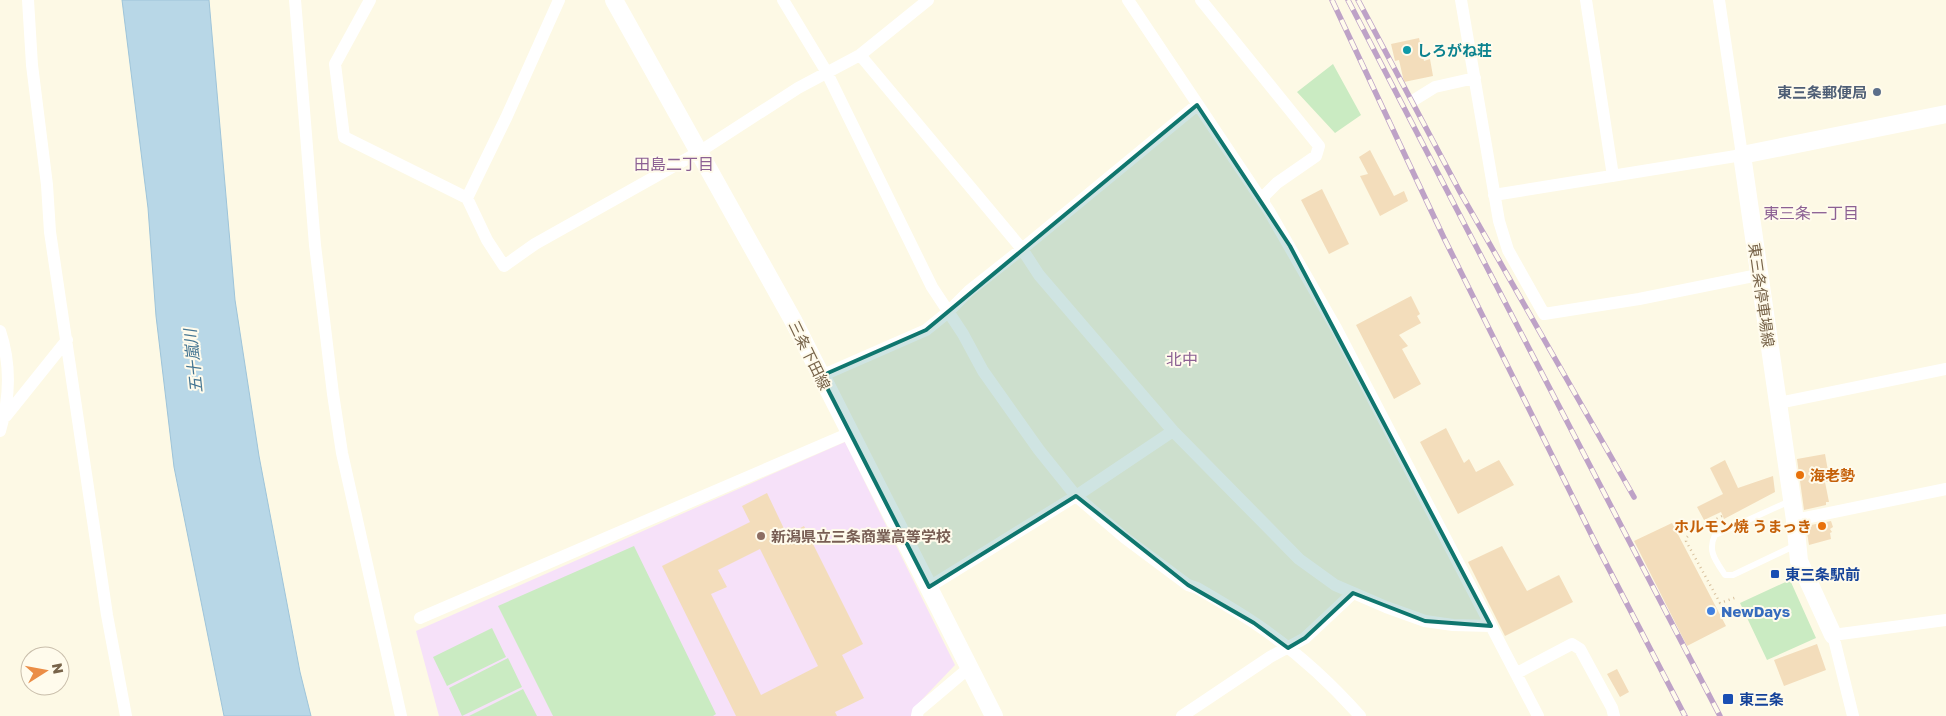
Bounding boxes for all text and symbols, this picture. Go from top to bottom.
place label: しろがね荘 [1417,41,1492,59]
marker: しろがね荘 [1401,44,1413,56]
place label: 東三条郵便局 [1777,83,1867,101]
marker: 東三条郵便局 [1871,86,1883,98]
district label: 田島二丁目 [634,154,714,174]
district label: 東三条一丁目 [1763,203,1859,223]
street label: 東三条停車場線 [1746,242,1778,348]
street label: 三条下田線 [785,317,835,393]
water label: 五十嵐川 [180,326,206,394]
district label: 北中 [1166,349,1198,369]
place label: 海老勢 [1810,466,1855,484]
marker: 海老勢 [1794,469,1806,481]
place label: ホルモン焼 うまっき [1674,517,1812,535]
marker: ホルモン焼 うまっき [1816,520,1828,532]
place label: 新潟県立三条商業高等学校 [771,527,951,545]
marker: 新潟県立三条商業高等学校 [755,530,767,542]
place label: 東三条駅前 [1785,565,1860,583]
marker: 東三条駅前 [1769,568,1781,580]
place label: NewDays [1721,602,1790,620]
marker: NewDays [1705,605,1717,617]
north arrow [20,646,70,696]
text: N [49,662,68,675]
place label: 東三条 [1739,690,1784,708]
marker: 東三条 [1721,692,1735,706]

